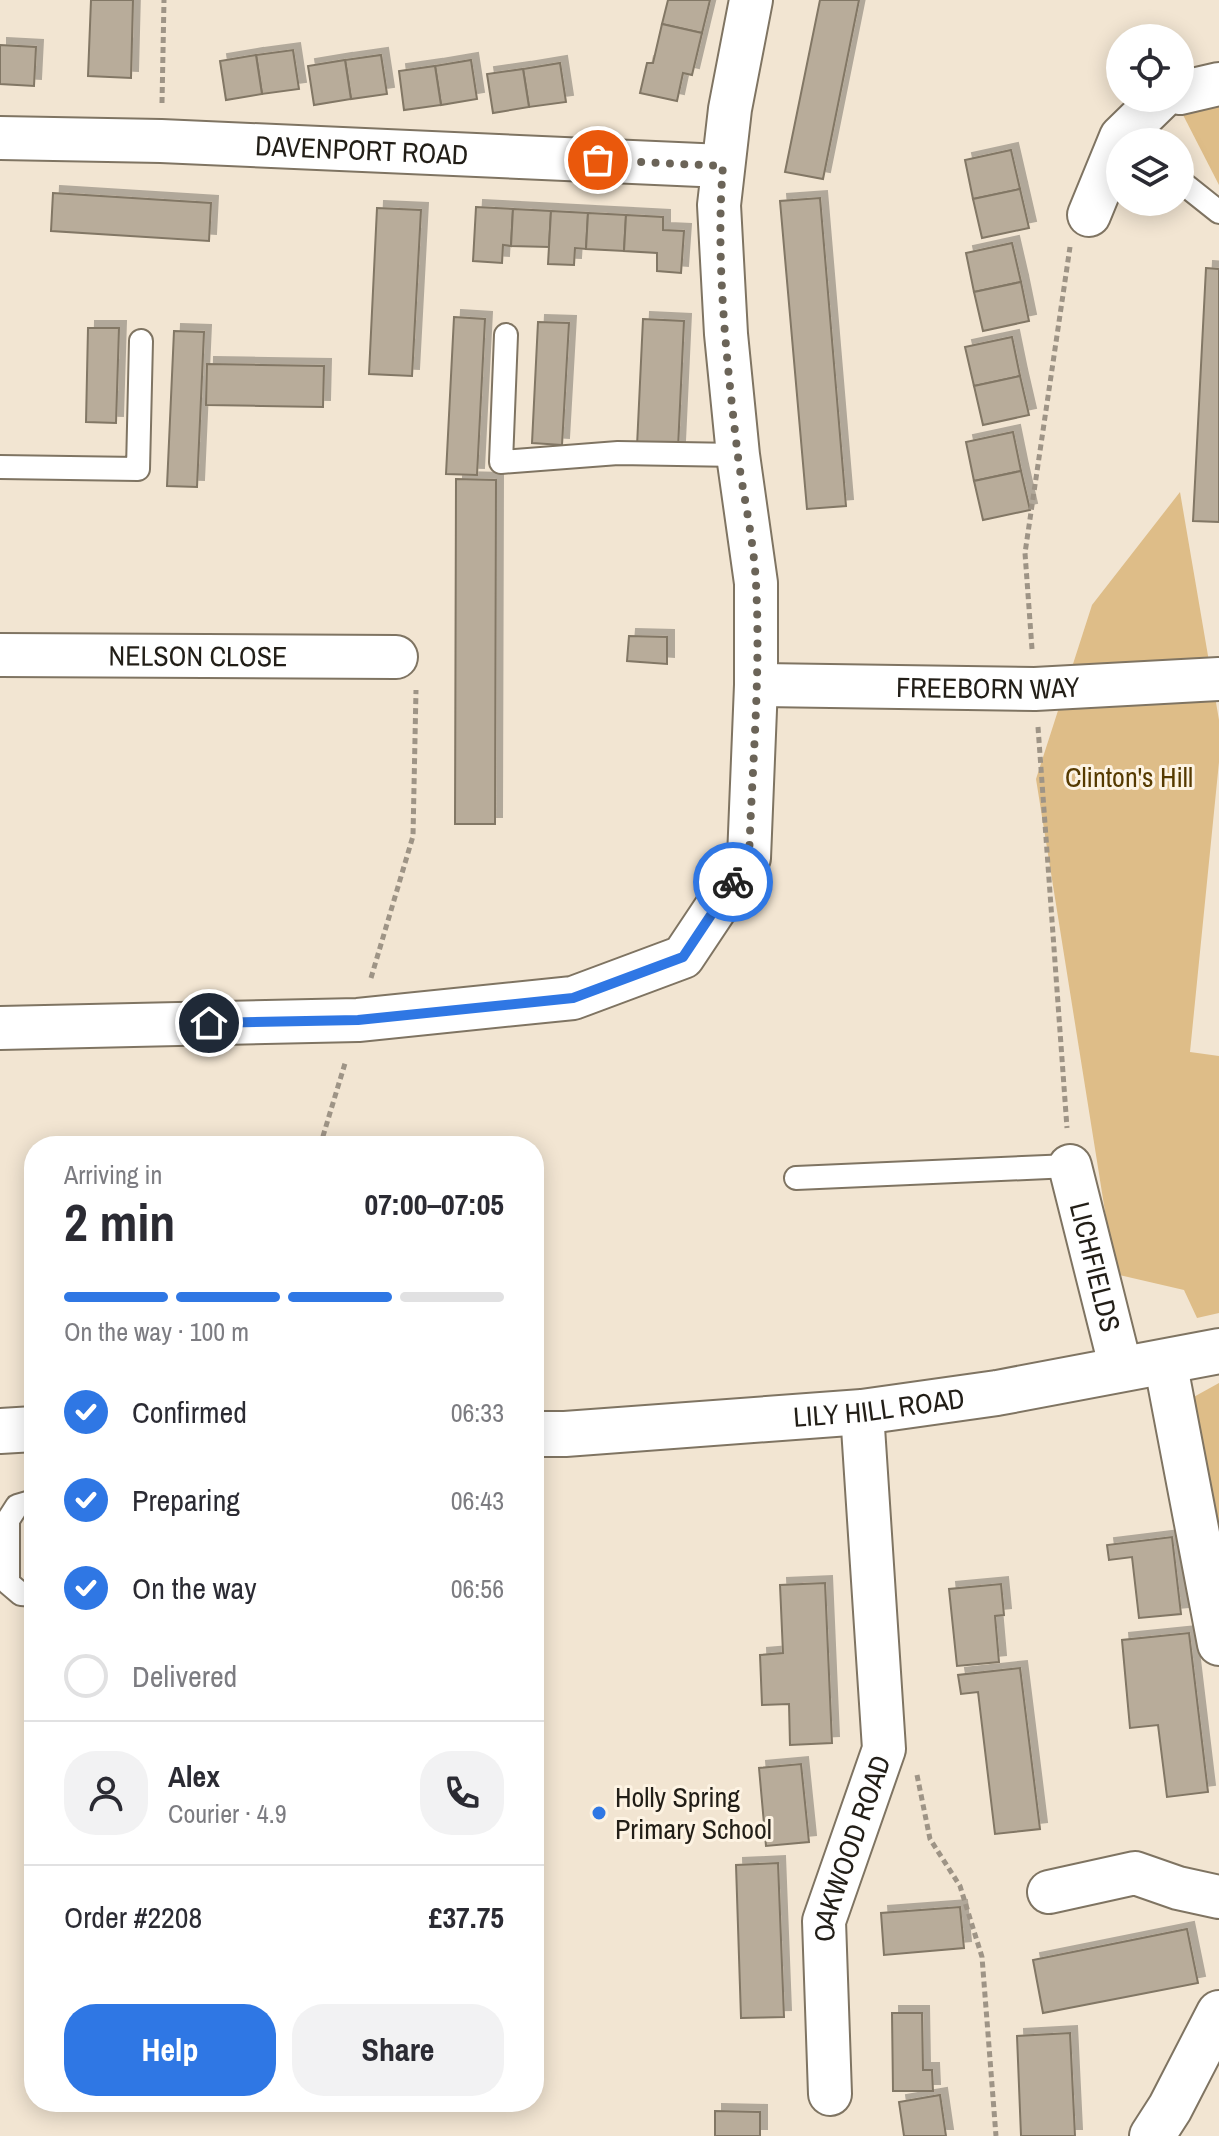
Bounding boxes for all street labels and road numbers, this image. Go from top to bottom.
street label: DAVENPORT ROAD [254,126,469,174]
street label: NELSON CLOSE [109,637,287,675]
street label: FREEBORN WAY [896,668,1082,708]
street label: LICHFIELDS [1061,1198,1130,1336]
street label: LILY HILL ROAD [792,1379,967,1436]
street label: OAKWOOD ROAD [805,1750,899,1942]

